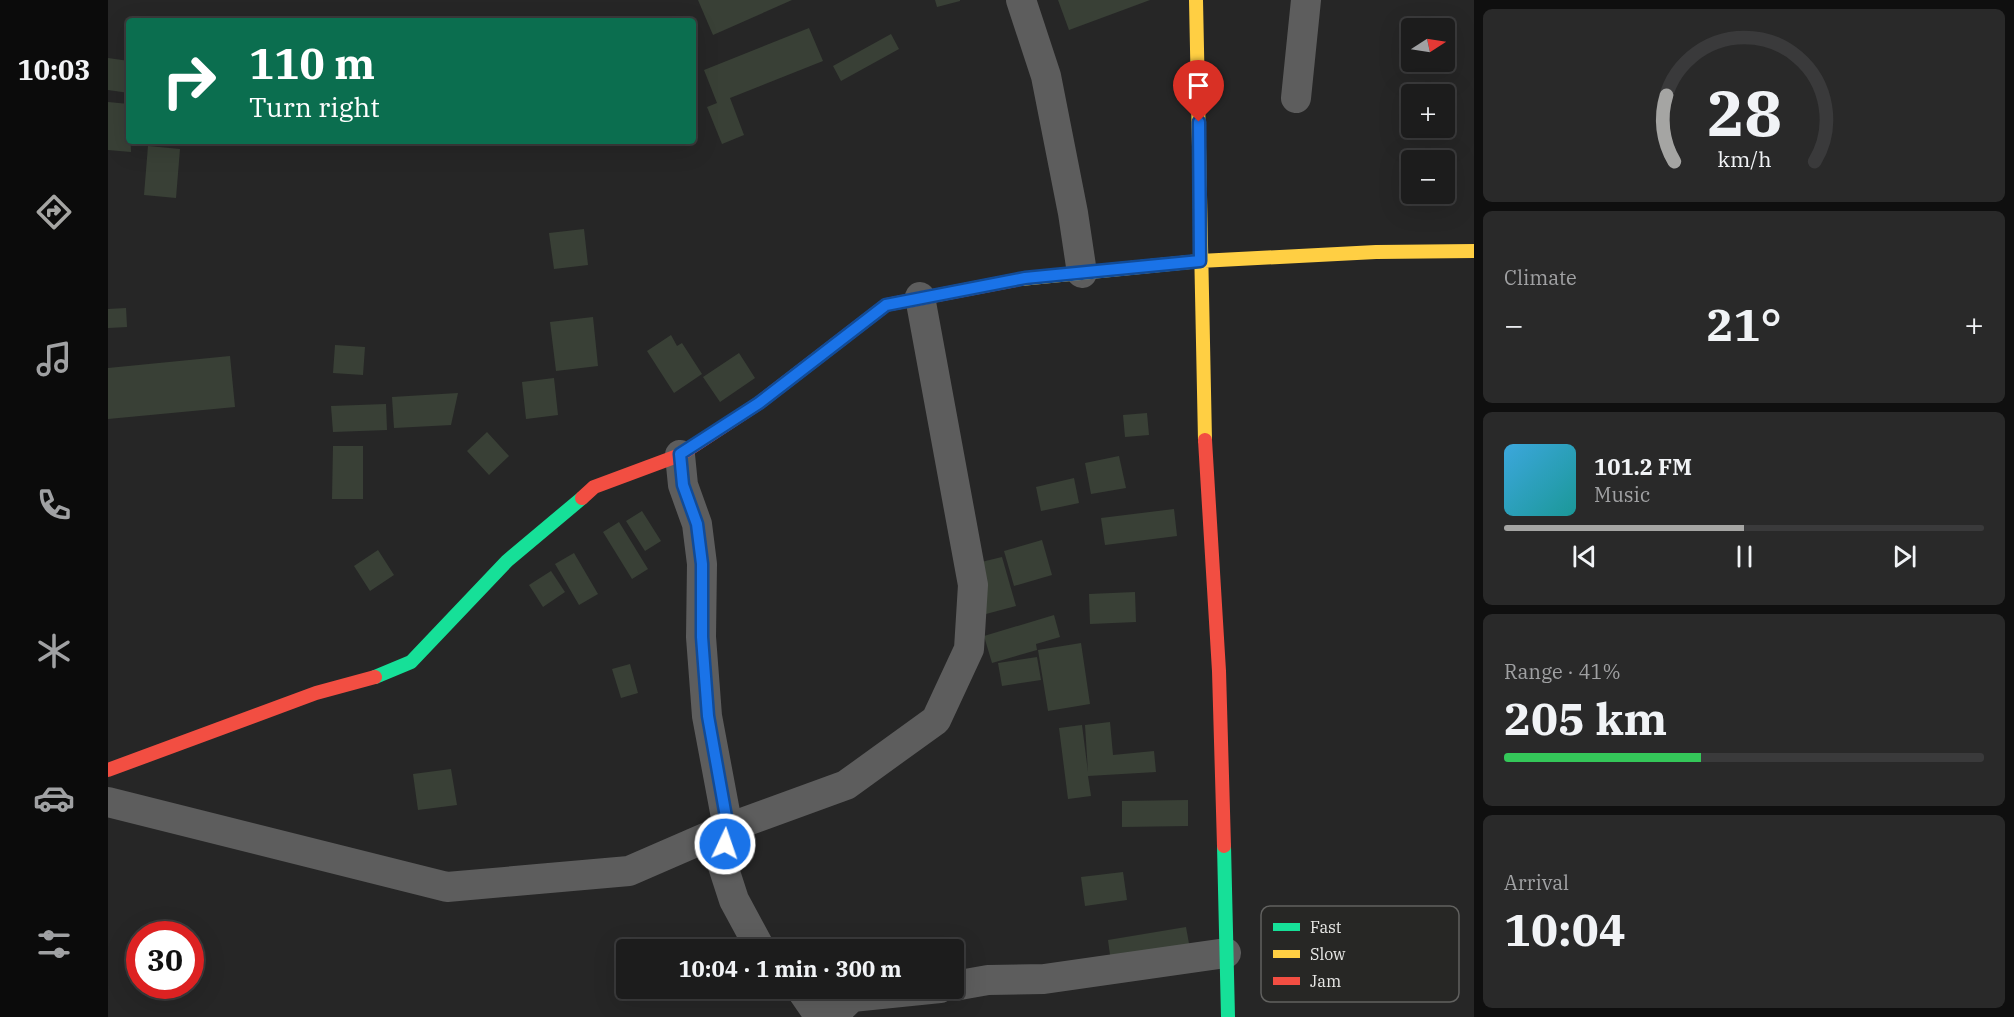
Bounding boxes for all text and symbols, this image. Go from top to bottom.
north arrow [1401,18,1455,72]
map controls [1401,18,1455,204]
text: 110 m [249,36,375,91]
icon: right [150,42,228,120]
text: 10:03 [18,52,90,87]
pin [1173,60,1224,122]
icon: arrive [1182,69,1215,102]
text: 28 [1707,72,1781,153]
button: + [1401,84,1455,138]
text: Turn right [249,89,380,124]
text: km/h [1717,146,1771,174]
button: − [1401,150,1455,204]
icon: directions [33,191,75,233]
text: Climate [1504,264,1577,291]
text: 21° [1706,295,1782,353]
text: − [1504,303,1524,346]
text: + [1964,303,1984,346]
icon: music [33,338,75,380]
text: 101.2 FM [1594,452,1692,481]
text: Music [1594,481,1650,508]
icon: phone [33,484,75,526]
icon: previous [1568,540,1601,573]
icon: pause [1728,540,1761,573]
icon: next [1888,540,1921,573]
icon: climate [33,630,75,672]
text: Range · 41% [1504,658,1621,685]
text: 205 km [1504,689,1667,747]
icon: car [33,777,75,819]
position arrow [693,812,757,876]
text: Arrival [1504,869,1569,896]
text: 10:04 [1504,900,1626,958]
legend [1261,906,1459,1002]
text: Fast [1310,917,1342,937]
speed limit sign: 30 [126,921,204,999]
icon: filters [33,923,75,965]
text: Slow [1310,944,1346,964]
text: 10:04 · 1 min · 300 m [678,954,902,983]
text: Jam [1310,971,1341,991]

